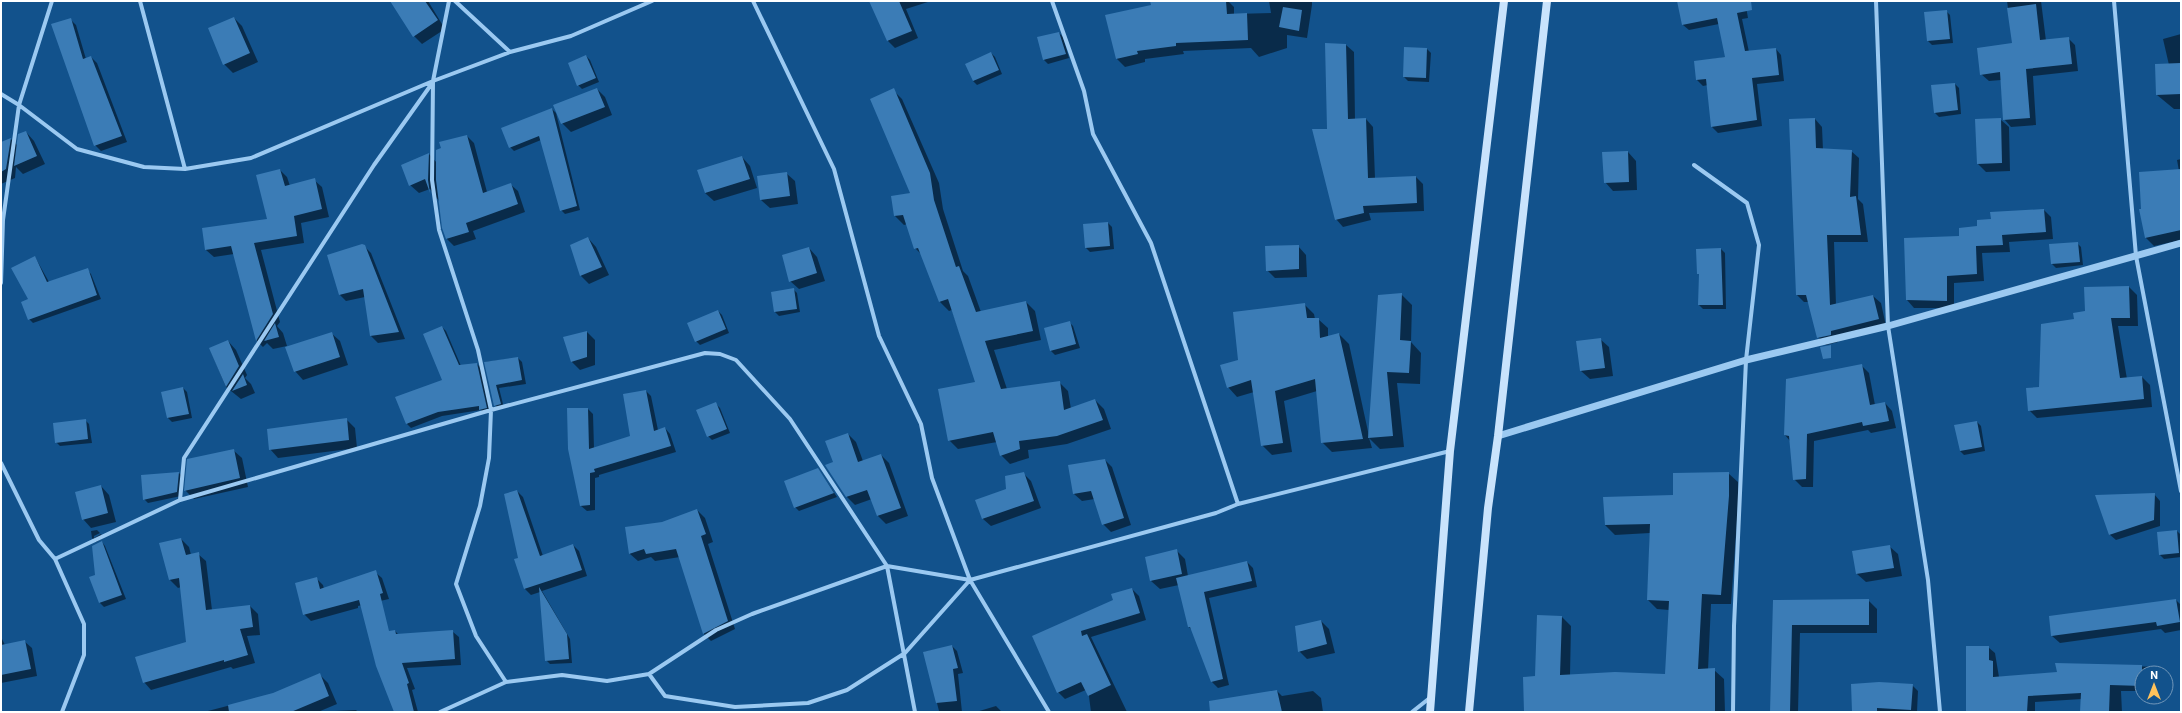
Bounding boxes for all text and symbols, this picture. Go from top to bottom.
north arrow [2134,665,2174,705]
text: N [2150,669,2158,682]

